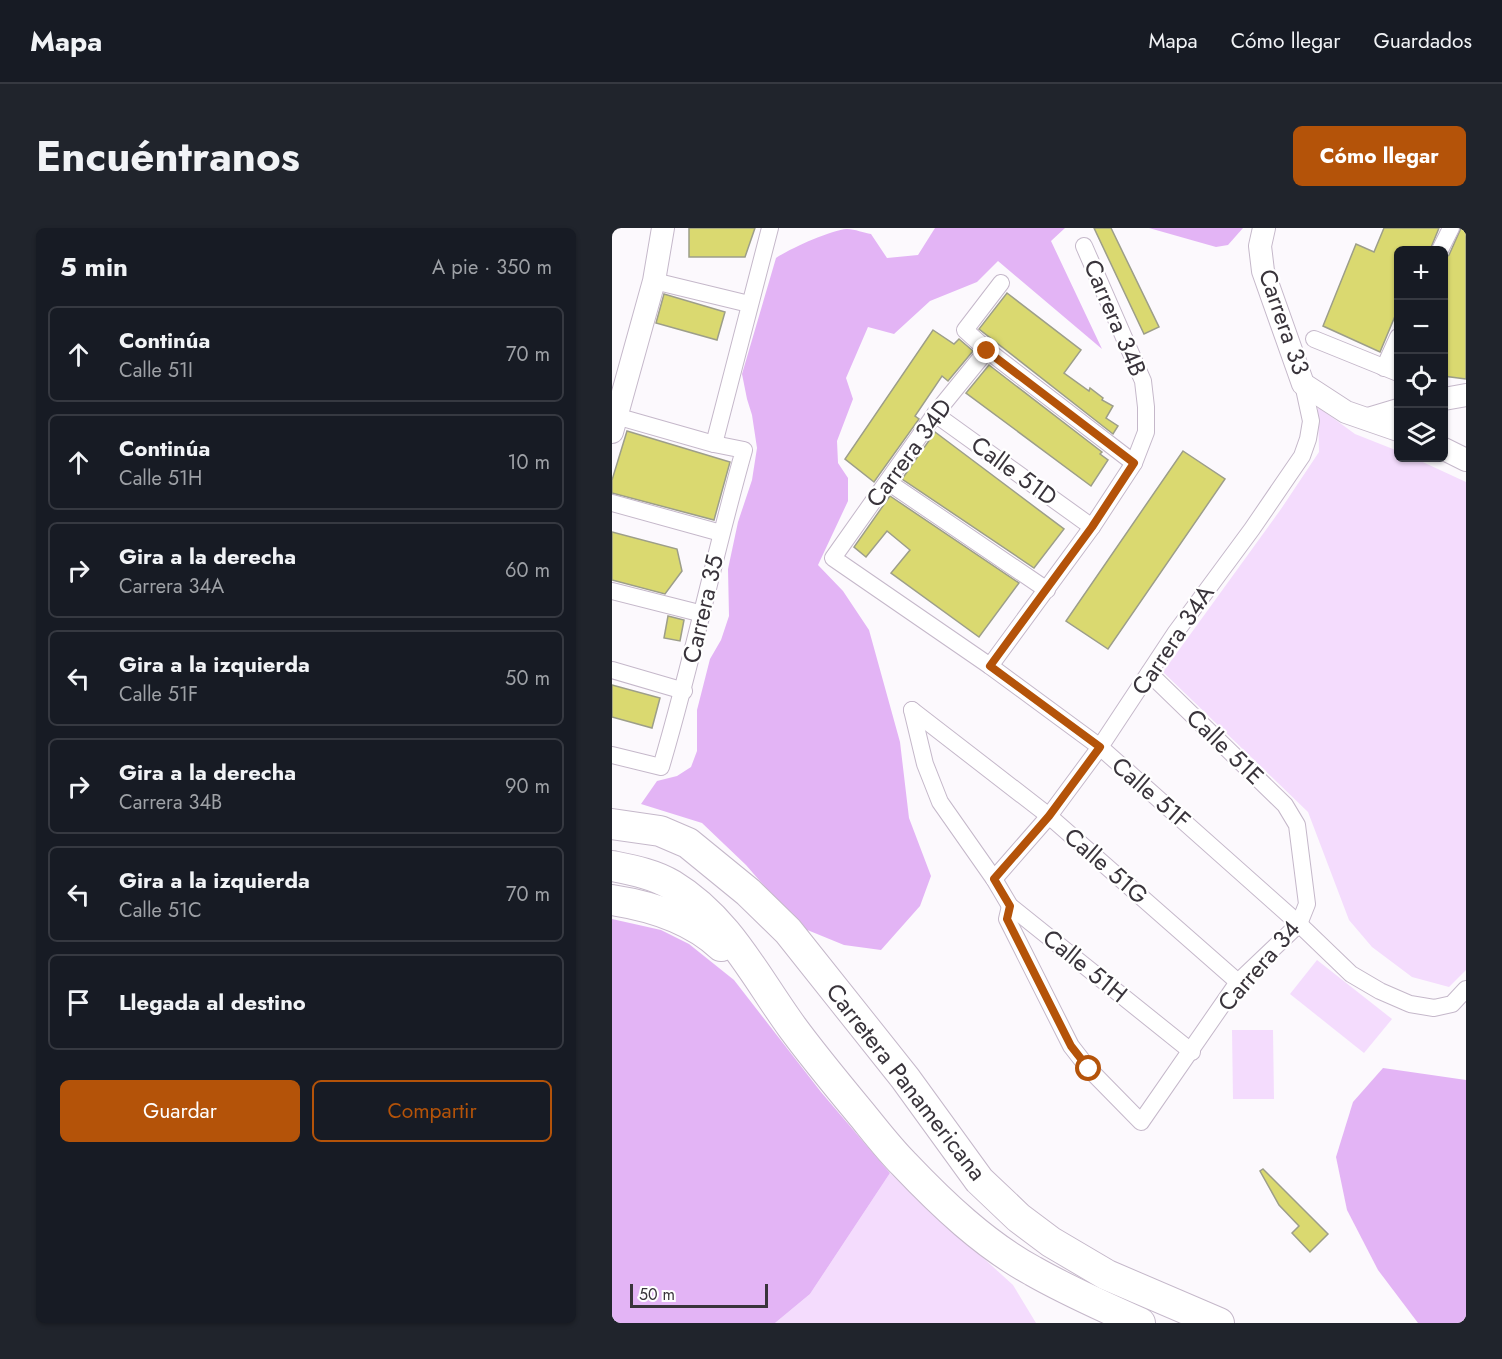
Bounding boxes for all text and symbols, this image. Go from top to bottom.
text: Mapa [30,21,102,62]
text: Mapa [1148,26,1198,56]
text: Cómo llegar [1231,26,1340,56]
text: Guardados [1373,26,1472,56]
text: Encuéntranos [36,126,300,187]
button: Cómo llegar [1293,126,1466,186]
map controls [1394,246,1448,462]
button: + [1394,246,1448,300]
text: 5 min [60,248,128,286]
text: A pie · 350 m [432,253,552,282]
street label: Carrera 34B [1075,254,1156,382]
street label: Carrera 33 [1250,264,1319,379]
button: − [1394,300,1448,354]
text: Continúa [119,324,210,356]
route end [973,337,999,363]
icon: ahead [62,338,95,371]
text: 70 m [506,340,550,369]
button: locate [1394,354,1448,408]
text: Calle 51I [119,356,193,385]
street label: Carrera 34D [857,391,960,514]
button: layers [1394,408,1448,462]
street label: Calle 51D [964,427,1065,514]
text: Continúa [119,432,210,464]
icon: ahead [62,446,95,479]
text: 10 m [507,448,550,477]
text: Calle 51H [119,464,202,493]
text: Gira a la derecha [119,540,296,572]
street label: Carrera 35 [673,551,732,666]
icon: right [62,554,95,587]
text: 60 m [505,556,550,585]
text: Carrera 34A [119,572,224,601]
street label: Carrera 34A [1123,577,1223,702]
text: Gira a la izquierda [119,648,310,680]
icon: left [62,662,95,695]
text: 50 m [505,664,550,693]
text: Calle 51F [119,680,198,709]
street label: Calle 51E [1179,701,1272,793]
street label: Calle 51F [1104,748,1199,837]
text: Gira a la derecha [119,756,296,788]
icon: right [62,770,95,803]
text: 90 m [505,772,550,801]
text: Carrera 34B [119,788,222,817]
street label: Calle 51G [1057,819,1156,912]
text: Gira a la izquierda [119,864,310,896]
icon: left [62,878,95,911]
text: 70 m [506,880,550,909]
text: Calle 51C [119,896,202,925]
street label: Carrera 34 [1209,912,1308,1019]
street label: Calle 51H [1035,921,1135,1011]
street label: Carretera Panamericana [818,975,995,1188]
icon: arrive [62,986,95,1019]
text: Llegada al destino [119,986,306,1018]
route start [1075,1055,1101,1081]
button: Guardar [60,1080,300,1142]
button: Compartir [312,1080,552,1142]
scale bar [630,1281,768,1308]
text: 50 m [639,1283,675,1306]

